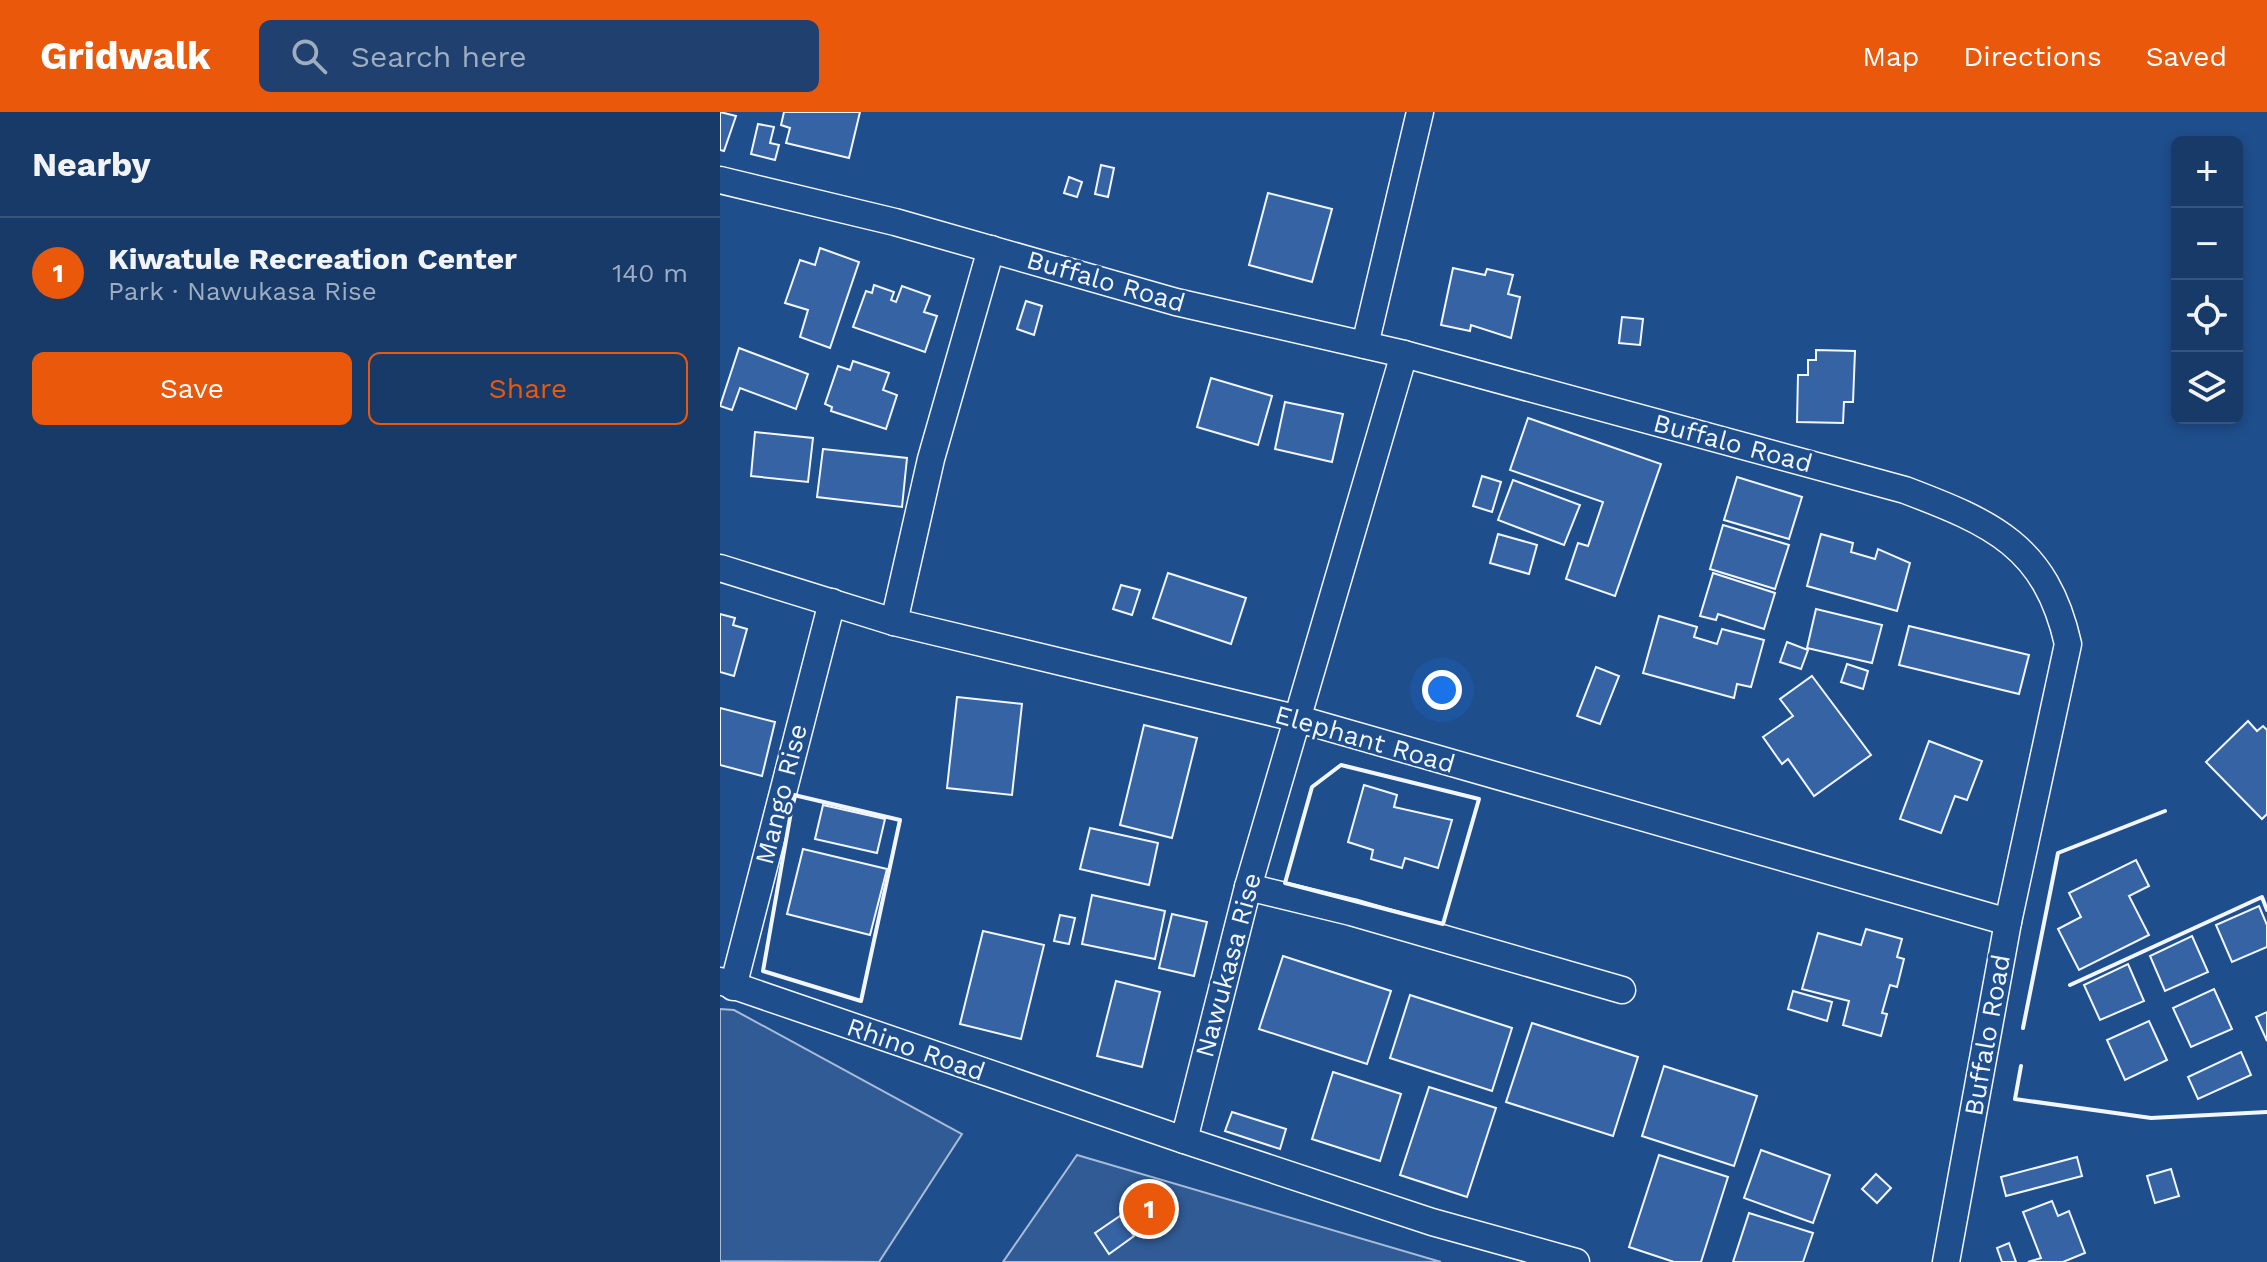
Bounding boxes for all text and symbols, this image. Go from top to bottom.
search box [259,20,819,92]
text: Gridwalk [40,34,211,78]
icon: search [287,34,331,78]
text: Search here [351,39,527,74]
text: Map [1862,40,1919,73]
text: Directions [1963,40,2102,73]
text: Saved [2146,40,2227,73]
map controls [2171,136,2243,424]
button: + [2171,136,2243,208]
text: Nearby [32,144,151,184]
button: − [2171,208,2243,280]
text: Kiwatule Recreation Center [108,241,517,276]
street label: Buffalo Road [1023,244,1189,318]
text: 1 [52,258,64,288]
text: 140 m [612,258,688,288]
text: Park · Nawukasa Rise [108,276,377,306]
button: locate [2171,280,2243,352]
button: Save [32,352,352,425]
button: Share [368,352,688,425]
button: layers [2171,352,2243,424]
street label: Buffalo Road [1650,407,1816,479]
your location [1422,670,1462,710]
street label: Elephant Road [1272,699,1458,779]
street label: Mango Rise [749,721,813,867]
street label: Nawukasa Rise [1189,869,1267,1061]
street label: Buffalo Road [1958,952,2016,1118]
street label: Rhino Road [843,1011,989,1087]
pin: 1 [1123,1179,1175,1239]

